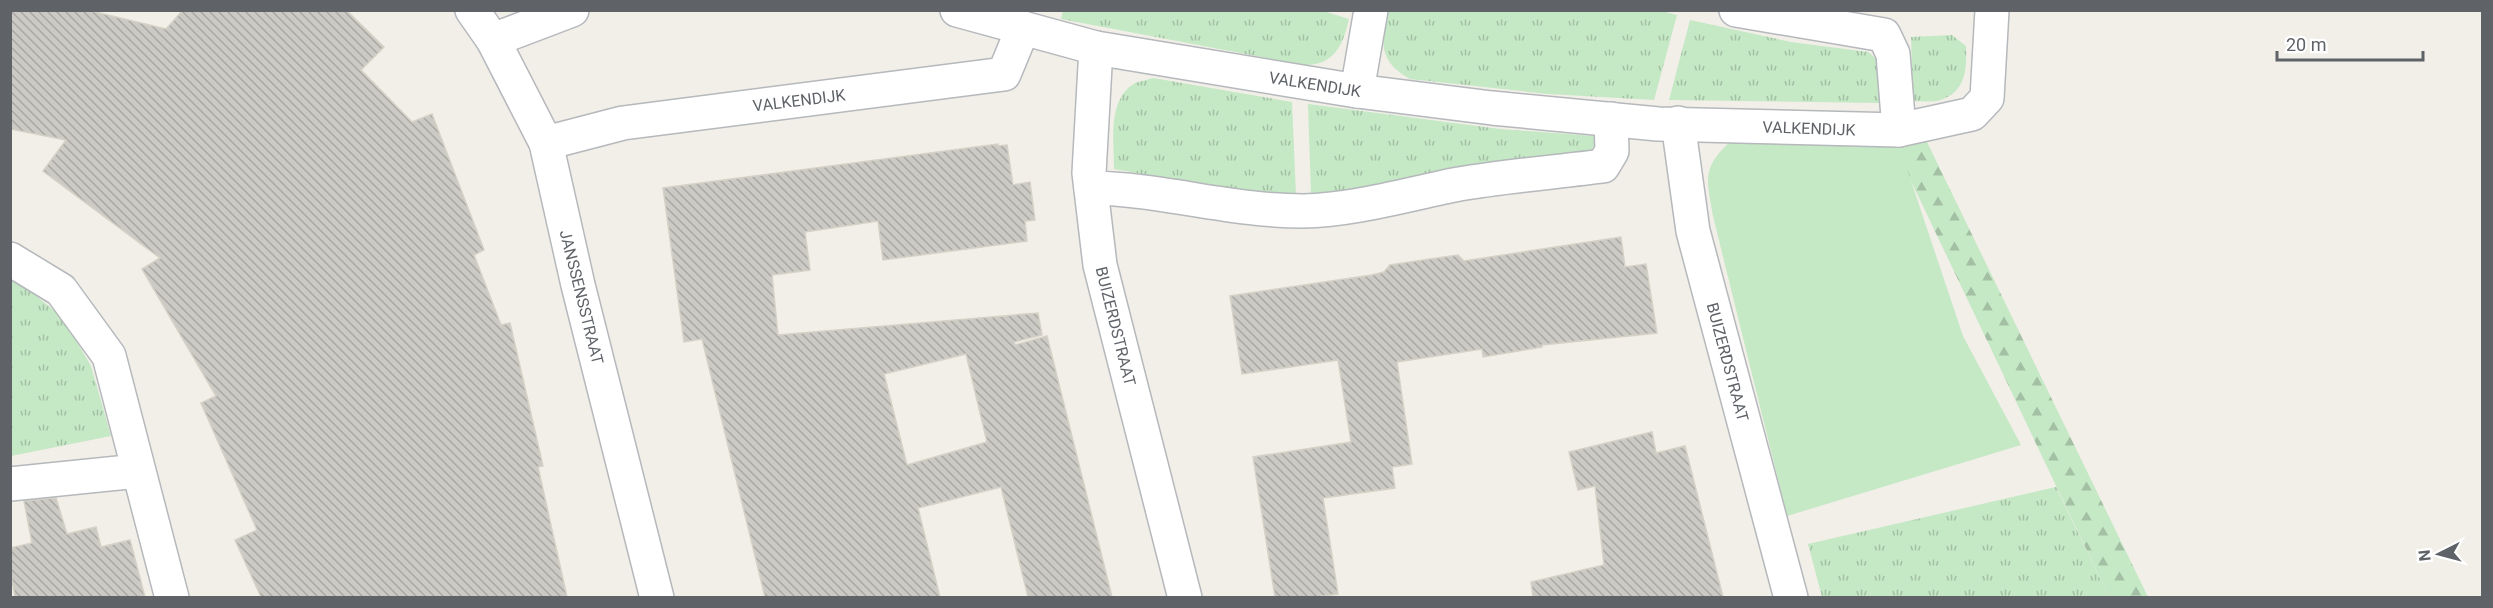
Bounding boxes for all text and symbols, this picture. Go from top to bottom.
scale bar [2277,24,2422,62]
text: 20 m [2286,34,2326,55]
street label: VALKENDIJK [1268,68,1363,101]
street label: VALKENDIJK [752,85,847,116]
street label: VALKENDIJK [1762,117,1857,140]
street label: JANSSENSSTRAAT [556,228,608,367]
street label: BUIZERDSTRAAT [1092,265,1140,388]
street label: BUIZERDSTRAAT [1703,301,1753,424]
north arrow [2409,524,2469,584]
text: N [2415,549,2435,562]

